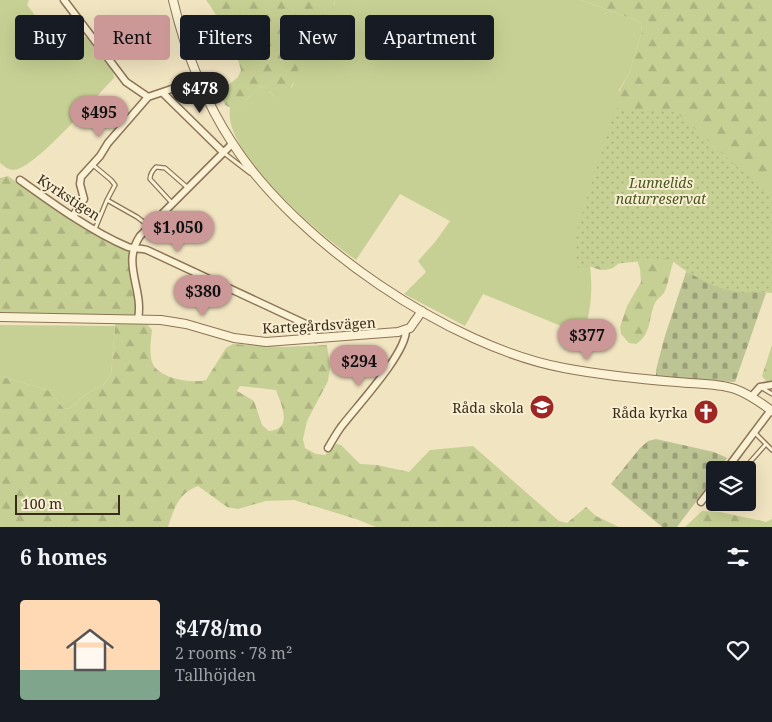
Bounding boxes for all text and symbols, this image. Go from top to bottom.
chip: Buy [15,15,84,60]
chip: Rent [94,15,170,60]
chip: Filters [180,15,270,60]
chip: New [280,15,355,60]
chip: Apartment [365,15,494,60]
pin: $478 [170,72,230,114]
text: $478 [182,77,218,99]
pin: $495 [69,96,129,138]
text: $495 [81,101,117,123]
street label: Kyrkstigen [34,169,104,225]
park label: Lunnelids naturreservat [616,173,707,208]
pin: $1,050 [137,210,219,253]
text: $1,050 [153,216,203,238]
pin: $380 [173,274,233,317]
text: $380 [185,280,221,302]
street label: Kartegårdsvägen [262,313,376,337]
pin: $377 [557,318,617,361]
text: $377 [569,324,605,346]
pin: $294 [329,344,389,387]
text: $294 [341,350,377,372]
school or university icon: Råda skola [529,394,555,420]
place label: Råda skola [452,398,524,417]
church icon: Råda kyrka [693,399,719,425]
place label: Råda kyrka [612,403,688,422]
map controls [706,461,756,511]
button: layers [706,461,756,511]
scale bar [15,492,120,515]
text: 100 m [22,494,62,513]
text: 6 homes [20,543,107,571]
icon: filters [724,543,752,571]
text: $478/mo [175,614,262,642]
icon: home [60,620,120,680]
icon: heart [724,636,752,664]
text: 2 rooms · 78 m² [175,642,292,664]
text: Tallhöjden [175,664,256,686]

